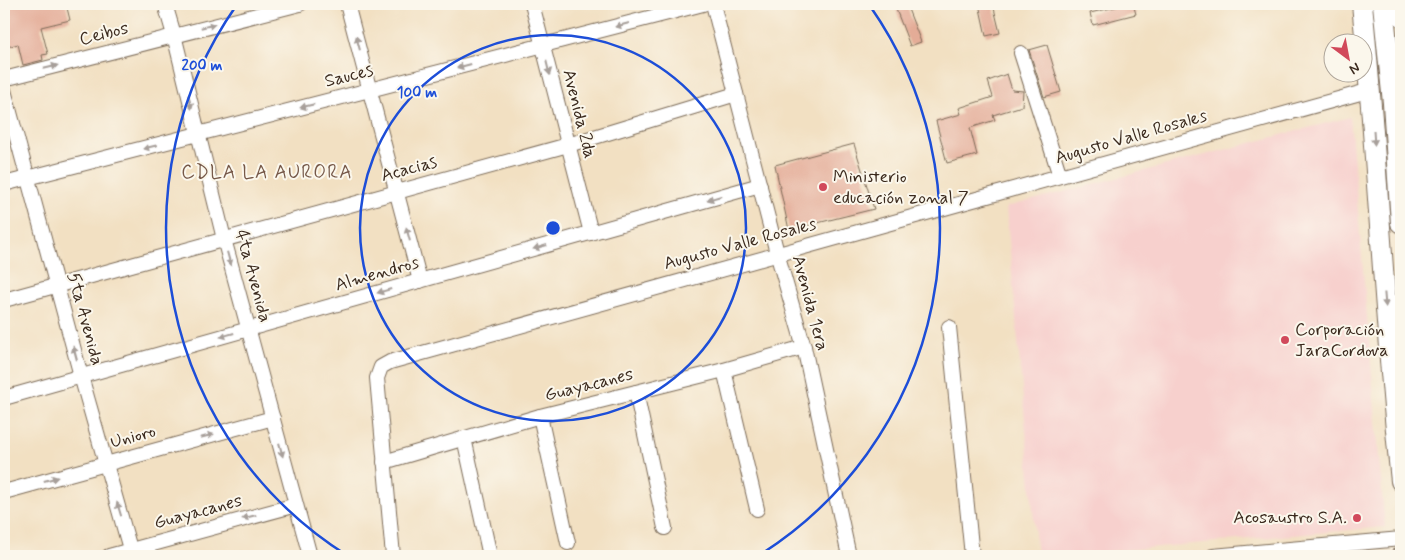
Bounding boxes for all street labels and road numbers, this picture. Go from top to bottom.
street label: Ceibos [77,16,131,52]
street label: Sauces [322,58,376,94]
street label: Avenida 2da [556,67,602,161]
street label: Augusto Valle Rosales [1052,104,1210,170]
street label: Acacias [378,150,440,188]
street label: Augusto Valle Rosales [661,212,819,276]
street label: 4ta Avenida [229,227,277,325]
street label: Almendros [332,251,422,297]
street label: Avenida 1era [786,253,834,353]
street label: 5ta Avenida [61,270,109,368]
street label: Guayacanes [542,362,636,408]
street label: Unioro [108,419,158,455]
street label: Guayacanes [151,489,245,535]

